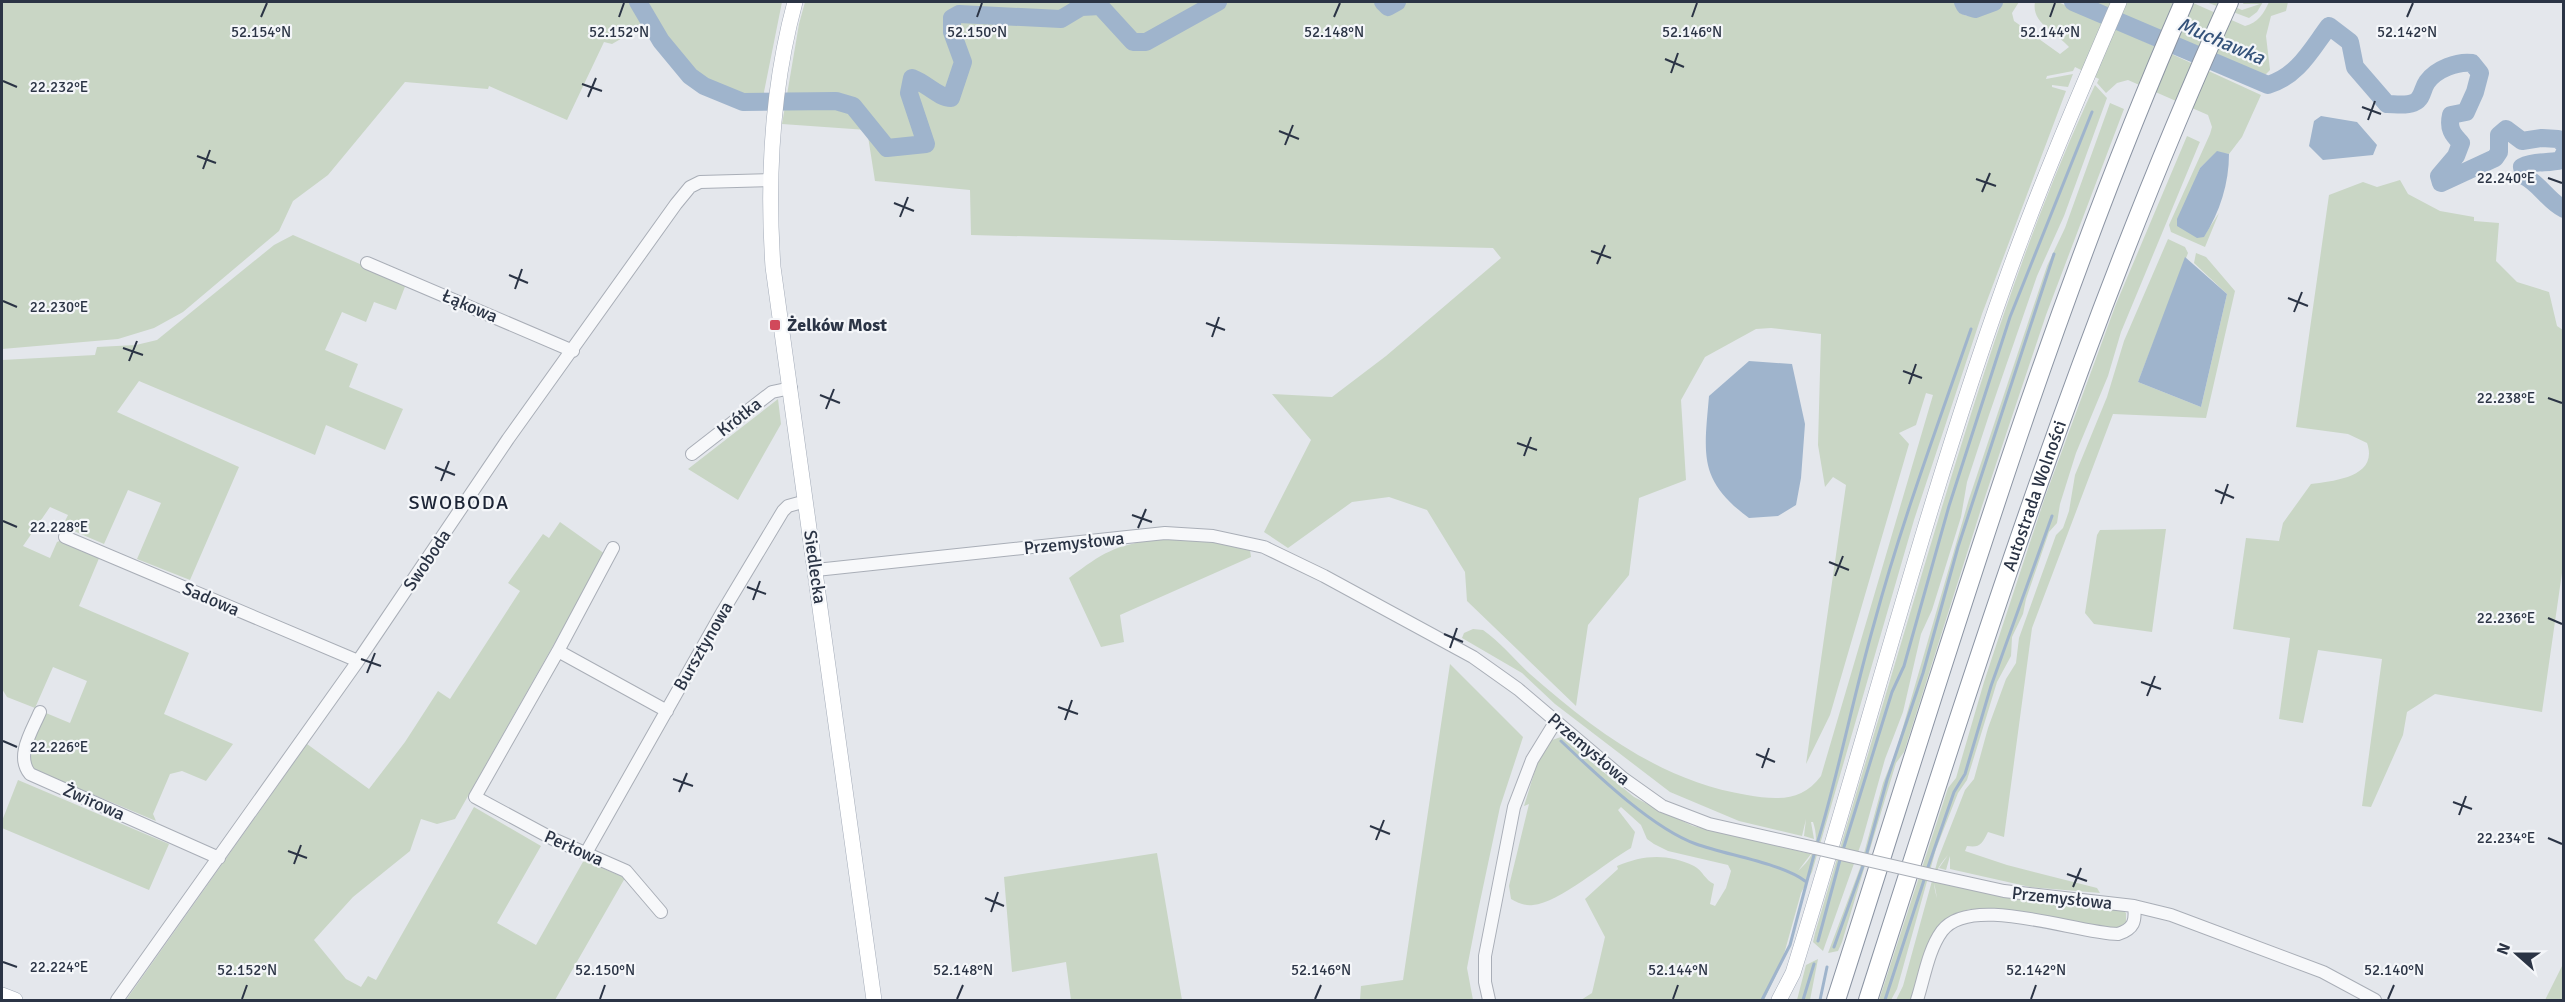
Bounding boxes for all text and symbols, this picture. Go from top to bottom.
water label: Muchawka [2174,12,2269,71]
text: 52.154°N [231,23,291,41]
text: 52.152°N [589,23,649,41]
text: 52.150°N [947,23,1007,41]
text: 52.148°N [1304,23,1364,41]
text: 52.146°N [1662,23,1722,41]
text: 52.144°N [2020,23,2080,41]
text: 52.142°N [2377,23,2437,41]
text: 22.232°E [30,78,88,96]
text: 22.240°E [2477,169,2535,187]
street label: Łąkowa [439,284,501,328]
text: 22.230°E [30,298,88,316]
place label: Żelków Most [787,314,887,336]
marker: Żelków Most [768,318,782,332]
text: 22.238°E [2477,389,2535,407]
street label: Krótka [712,393,766,441]
street label: Autostrada Wolności [1998,417,2071,574]
district label: SWOBODA [408,490,510,515]
text: 22.228°E [30,518,88,536]
street label: Swoboda [398,525,456,595]
street label: Przemysłowa [1023,527,1125,559]
street label: Siedlecka [799,529,831,605]
street label: Sadowa [179,577,243,621]
street label: Bursztynowa [669,598,737,694]
text: 22.236°E [2477,609,2535,627]
street label: Przemysłowa [1543,708,1635,790]
text: 22.226°E [30,738,88,756]
street label: Żwirowa [60,779,128,825]
street label: Perłowa [541,825,607,871]
text: 22.234°E [2477,829,2535,847]
street label: Przemysłowa [2011,882,2113,914]
north arrow [2487,924,2547,984]
text: N [2493,940,2515,958]
text: 22.224°E [30,958,88,976]
text: 52.152°N [217,961,277,979]
text: 52.150°N [575,961,635,979]
text: 52.148°N [933,961,993,979]
text: 52.146°N [1291,961,1351,979]
text: 52.144°N [1648,961,1708,979]
text: 52.142°N [2006,961,2066,979]
text: 52.140°N [2364,961,2424,979]

